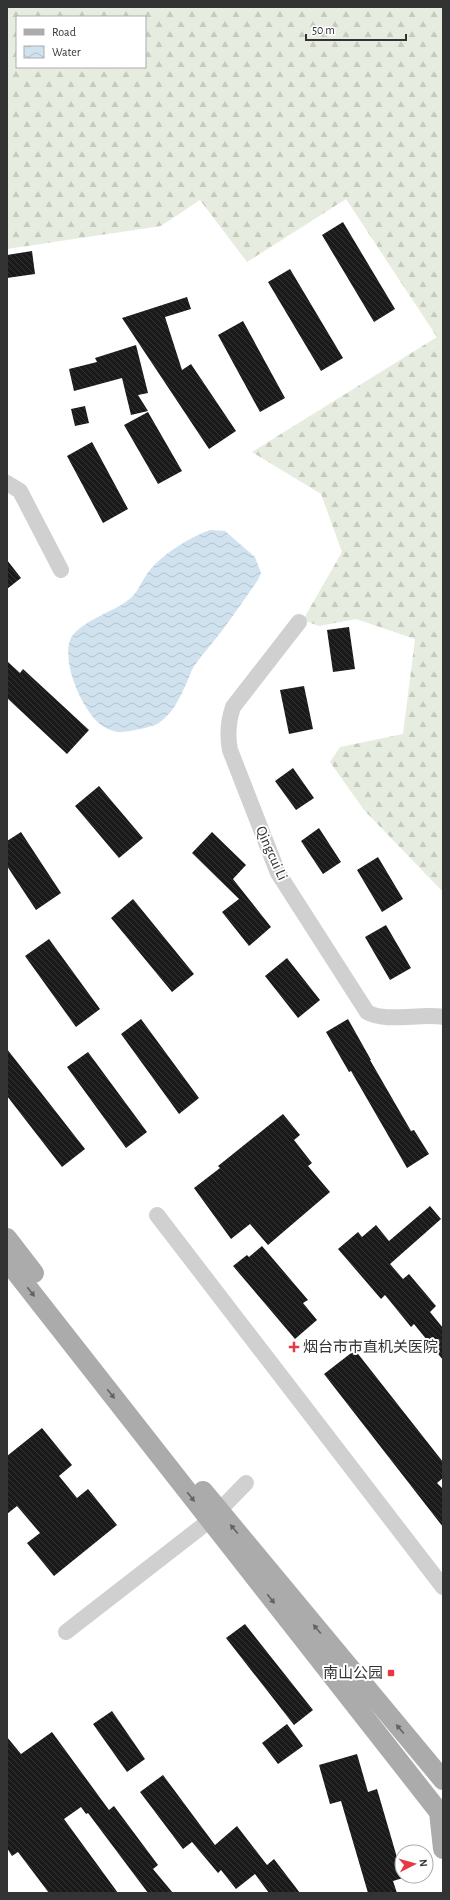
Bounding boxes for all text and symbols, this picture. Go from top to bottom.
legend [16,16,146,68]
scale bar [306,16,406,42]
text: 50 m [312,24,335,36]
text: Road [52,26,76,38]
text: Water [52,46,81,58]
street label: Qingcui Li [253,824,290,883]
one-way arrow [27,1286,35,1297]
place label: 烟台市市直机关医院 [303,1339,438,1355]
marker: 烟台市市直机关医院 [288,1341,300,1353]
one-way arrow [107,1389,115,1400]
one-way arrow [186,1492,194,1502]
one-way arrow [230,1523,238,1534]
one-way arrow [267,1594,275,1605]
one-way arrow [313,1623,322,1634]
place label: 南山公园 [323,1665,383,1681]
marker: 南山公园 [386,1668,396,1678]
one-way arrow [396,1723,405,1734]
north arrow [394,1844,434,1884]
text: N [418,1859,429,1867]

